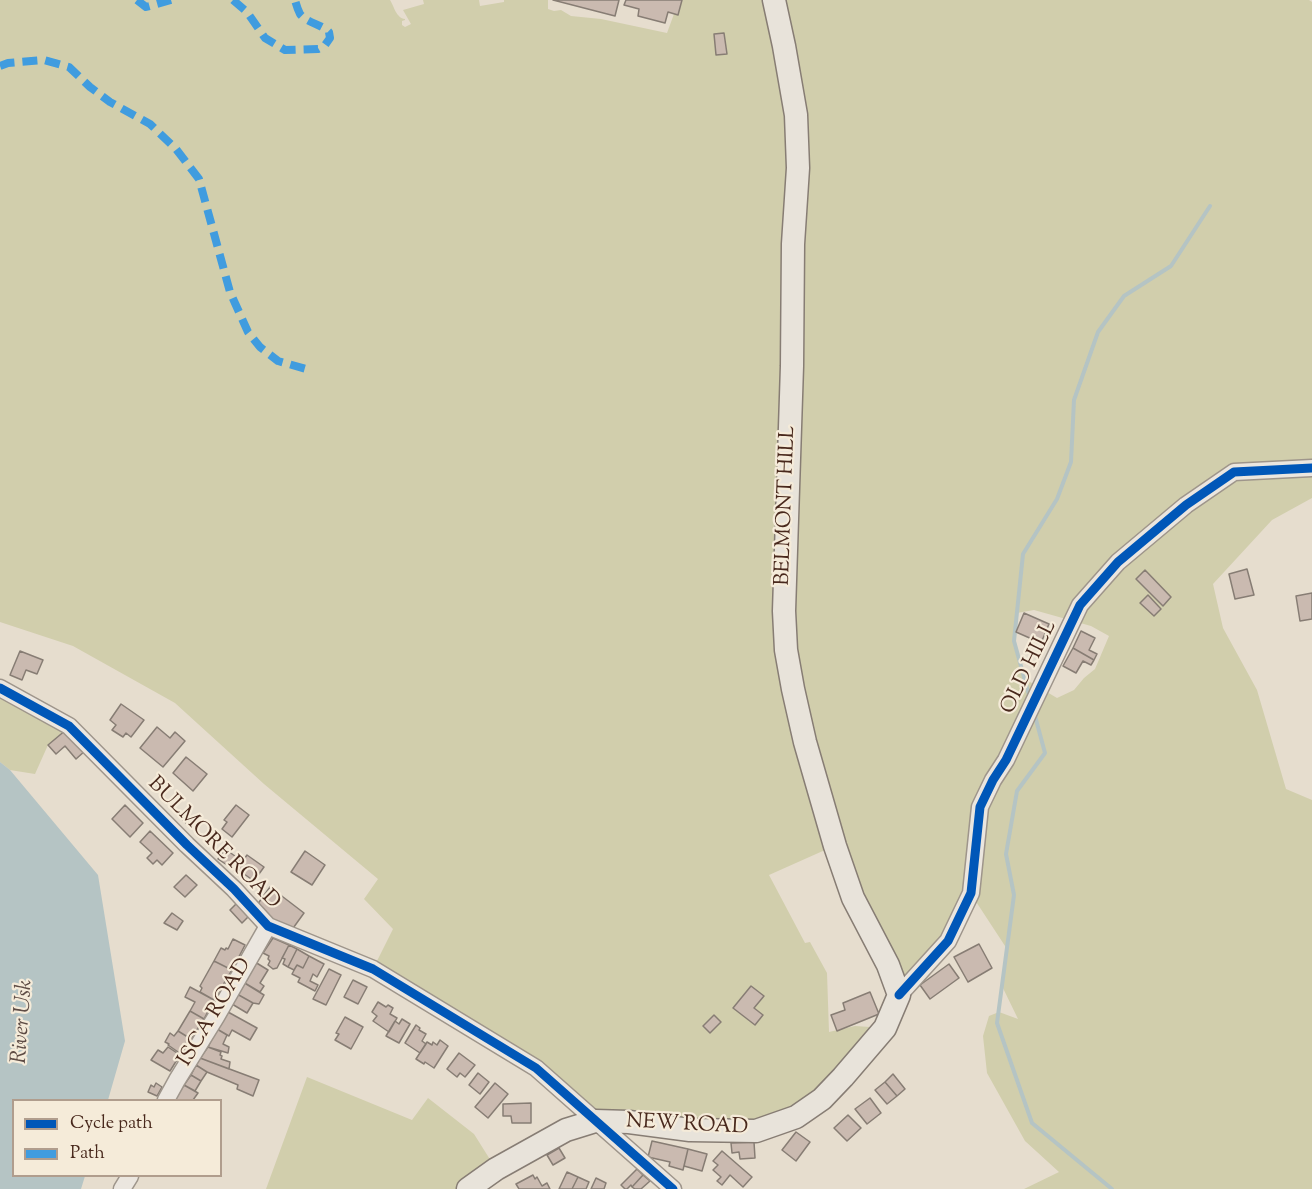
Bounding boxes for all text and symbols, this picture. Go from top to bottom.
street label: BELMONT HILL [772,426,802,586]
street label: OLD HILL [997,617,1063,719]
street label: BULMORE ROAD [141,772,285,916]
street label: ISCA ROAD [174,954,258,1072]
water label: River Usk [8,979,40,1065]
legend [12,1099,222,1177]
street label: NEW ROAD [625,1110,749,1142]
text: Cycle path [70,1111,153,1137]
text: Path [70,1141,105,1167]

